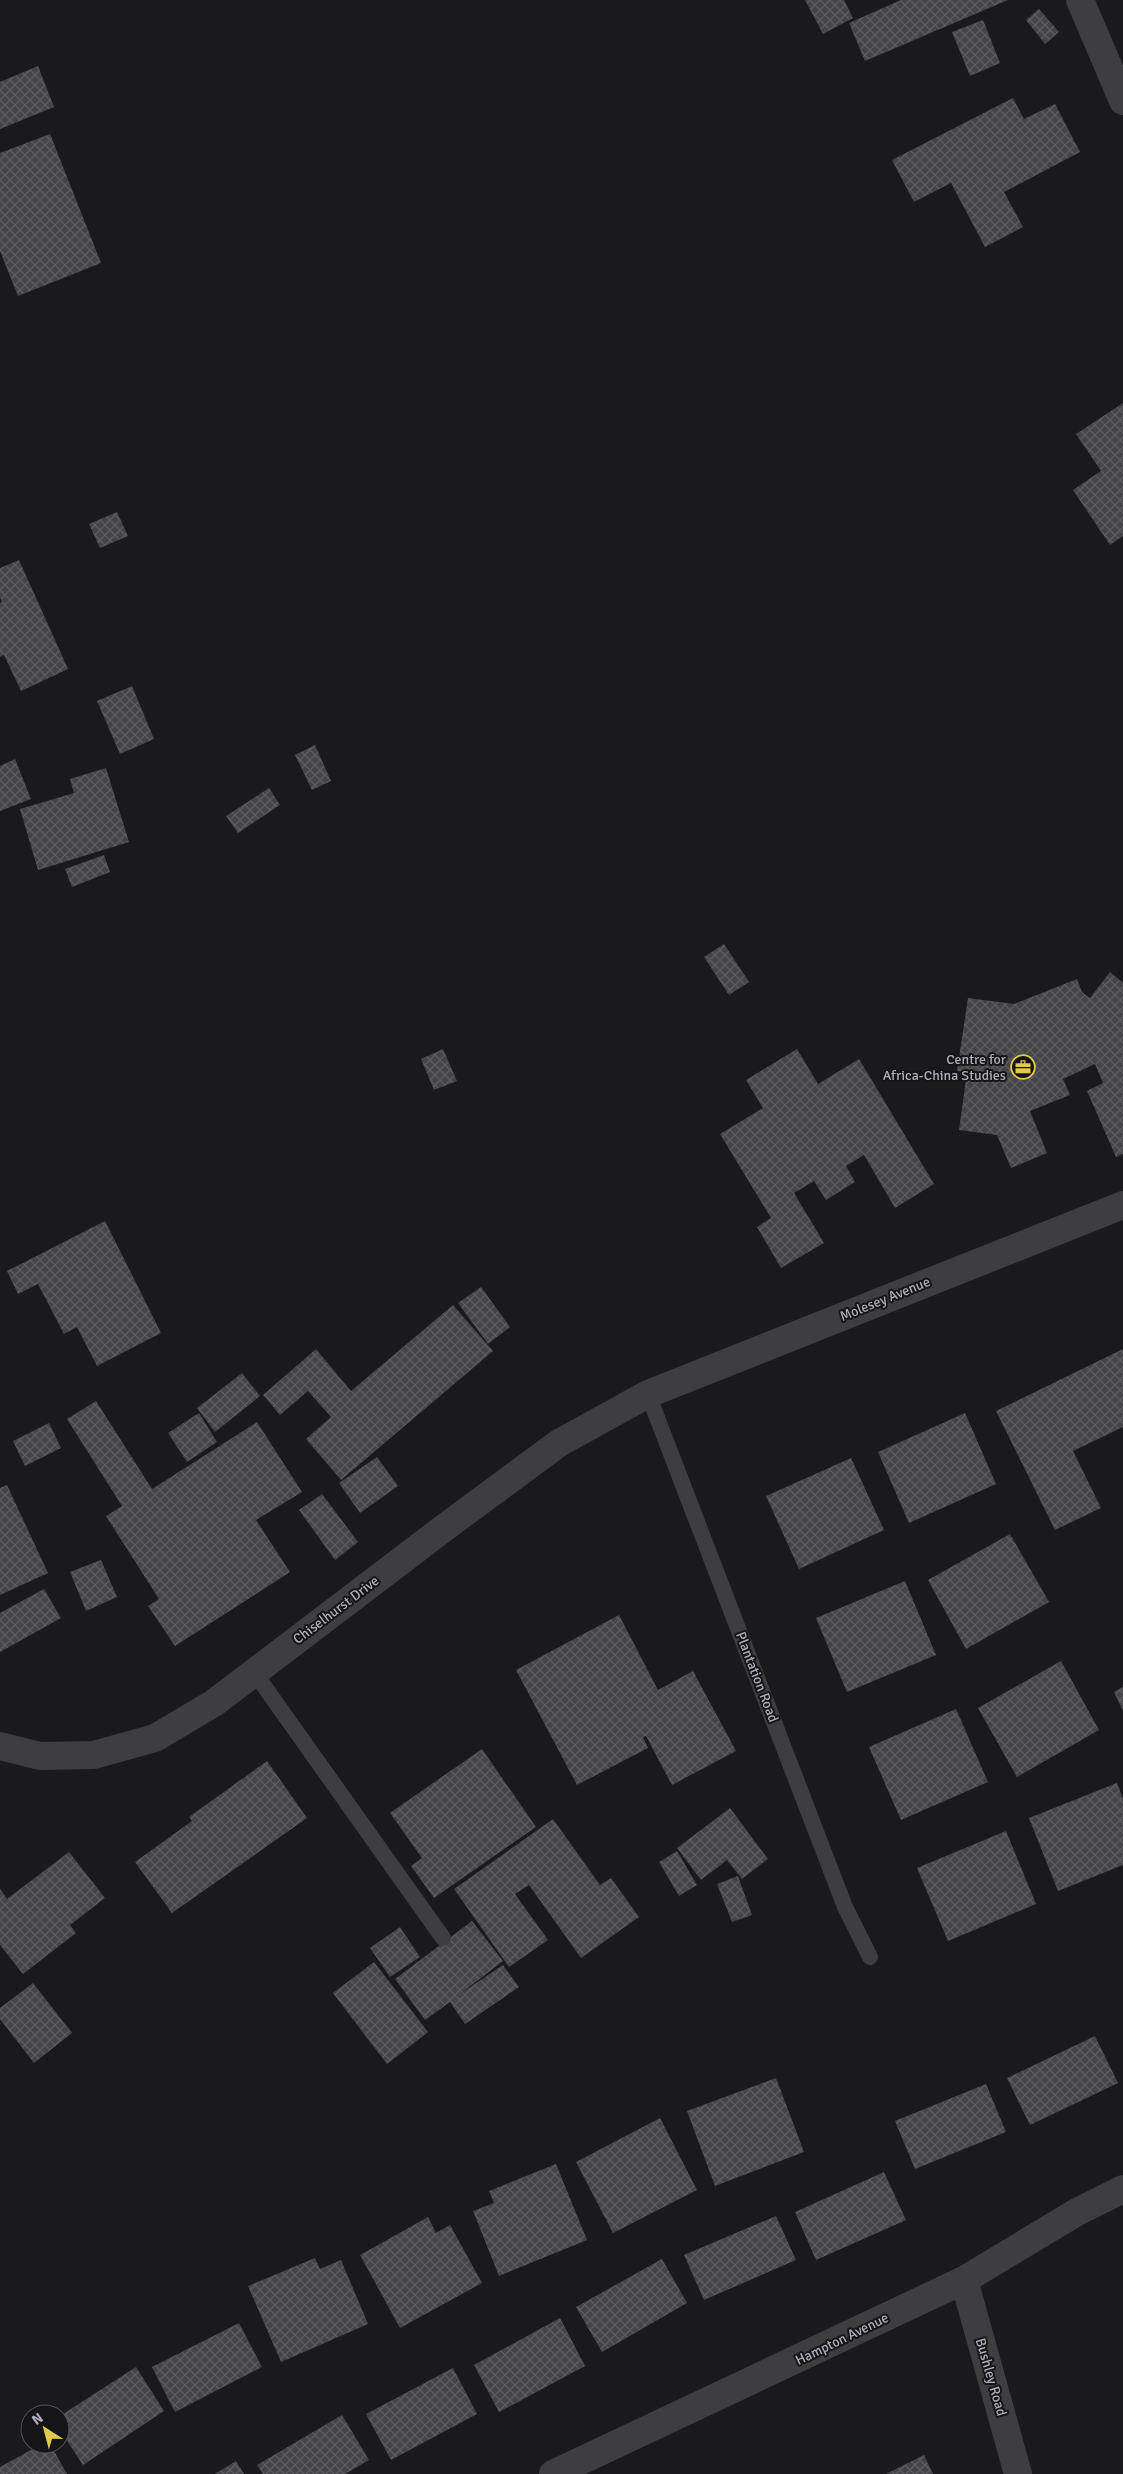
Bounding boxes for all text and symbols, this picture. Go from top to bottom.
place label: Centre for Africa-China Studies [883,1051,1007,1084]
office icon: Centre for Africa-China Studies [1010,1054,1036,1080]
street label: Molesey Avenue [837,1273,933,1325]
street label: Chiselhurst Drive [290,1572,382,1648]
street label: Plantation Road [732,1629,782,1725]
street label: Hampton Avenue [793,2309,891,2369]
street label: Bushley Road [972,2336,1010,2418]
north arrow [20,2404,70,2454]
text: N [29,2409,47,2429]

